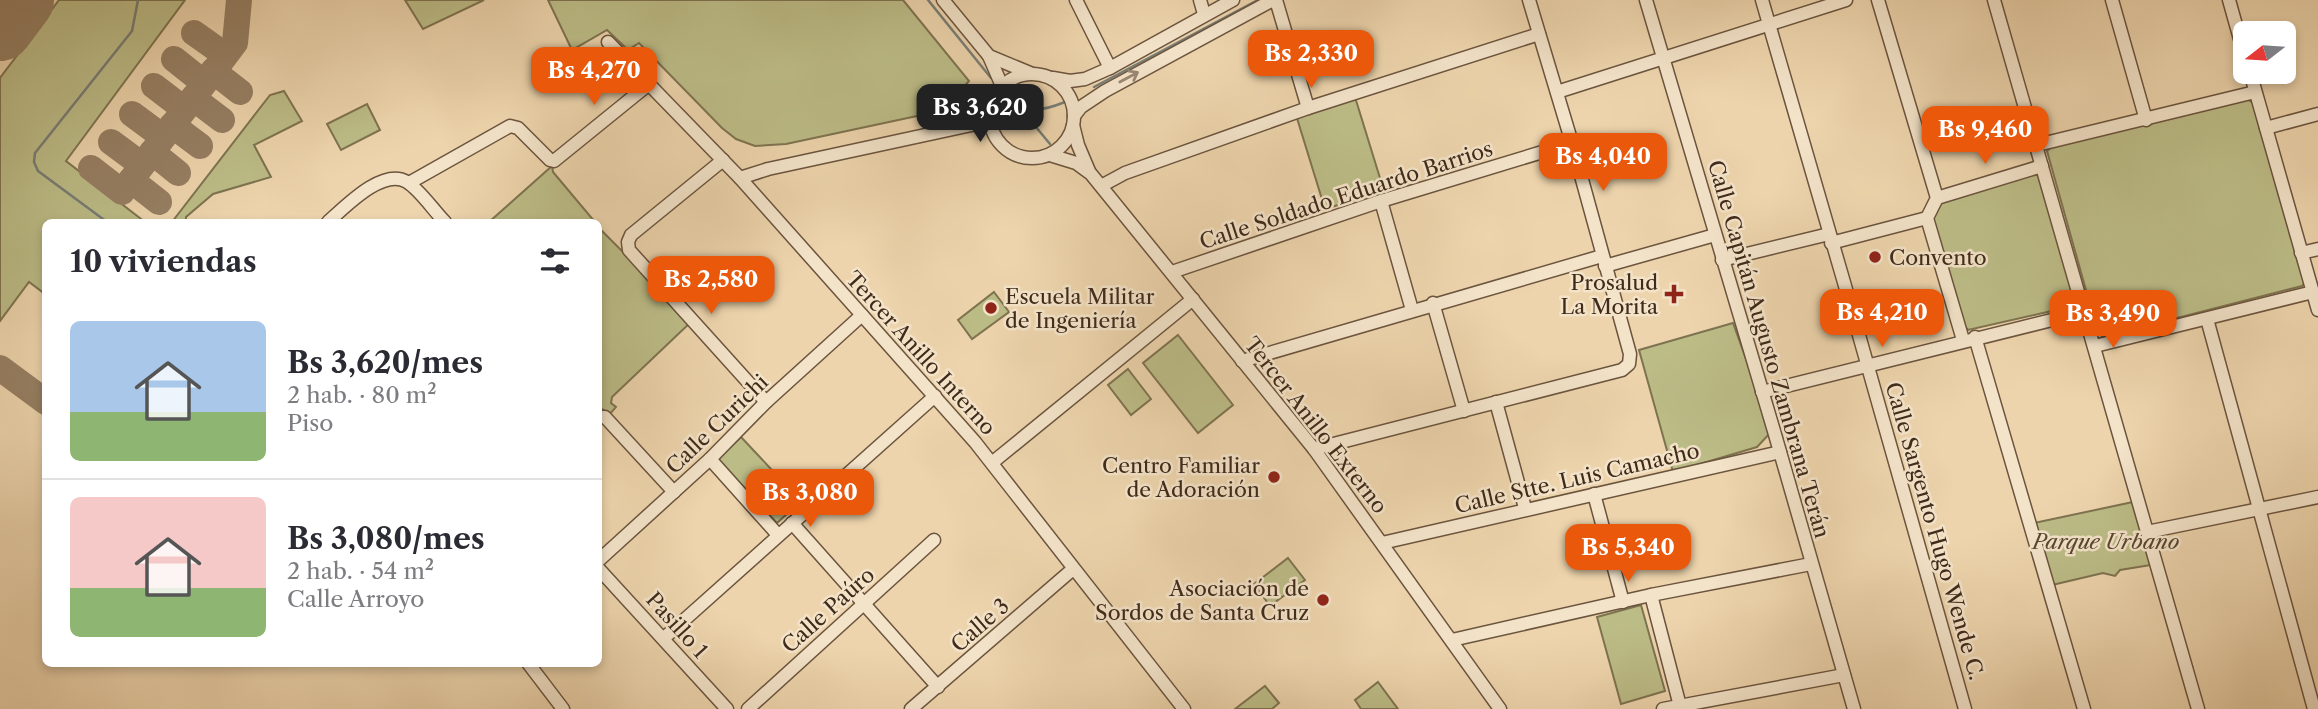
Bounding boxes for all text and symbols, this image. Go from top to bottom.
north arrow [2233,21,2296,84]
map controls [2233,21,2296,84]
pin: Bs 2,330 [1239,31,1383,90]
text: Bs 2,330 [1264,39,1358,67]
pin: Bs 4,270 [522,48,666,107]
text: Bs 4,270 [547,56,641,84]
one-way arrow [1119,70,1139,84]
pin: Bs 3,620 [908,85,1052,144]
text: Bs 3,620 [933,93,1027,121]
pin: Bs 9,460 [1913,106,2057,166]
text: Bs 9,460 [1938,115,2032,143]
pin: Bs 4,040 [1531,134,1675,193]
street label: Calle Soldado Eduardo Barrios [1196,136,1496,254]
text: Bs 4,040 [1555,142,1651,170]
street label: Calle Capitán Augusto Zambrana Terán [1703,157,1835,541]
icon: filters [536,242,574,280]
text: 10 viviendas [70,243,257,280]
place label: Convento [1889,245,1987,270]
marker: Convento [1867,249,1883,265]
pin: Bs 2,580 [639,256,783,316]
text: Bs 2,580 [664,265,758,293]
street label: Tercer Anillo Interno [841,266,1001,440]
place label: Prosalud La Morita [1561,270,1659,319]
place label: Escuela Militar de Ingeniería [1005,284,1155,333]
marker: Prosalud La Morita [1664,284,1684,304]
pin: Bs 4,210 [1810,290,1954,349]
pin: Bs 3,490 [2041,290,2185,350]
text: Bs 4,210 [1836,298,1928,326]
text: Bs 3,490 [2066,299,2160,327]
marker: Escuela Militar de Ingeniería [983,300,999,316]
street label: Tercer Anillo Externo [1239,332,1393,518]
text: Bs 3,620/mes [287,344,483,381]
icon: home [126,349,210,433]
street label: Calle Curichi [661,369,773,479]
street label: Calle Sargento Hugo Wende C. [1880,379,1990,683]
text: 2 hab. · 80 m² [287,381,437,409]
text: Piso [287,409,333,437]
street label: Calle Stte. Luis Camacho [1452,438,1702,518]
place label: Centro Familiar de Adoración [1102,453,1260,502]
marker: Centro Familiar de Adoración [1266,469,1282,485]
pin: Bs 3,080 [738,470,882,529]
text: Bs 3,080 [762,478,858,506]
text: Bs 3,080/mes [287,520,485,557]
pin: Bs 5,340 [1556,524,1700,584]
icon: home [126,525,210,609]
park label: Parque Urbano [2031,529,2180,554]
text: Bs 5,340 [1581,533,1675,561]
text: 2 hab. · 54 m² [287,557,434,585]
street label: Calle Paúro [777,562,879,658]
place label: Asociación de Sordos de Santa Cruz [1095,576,1309,625]
text: Calle Arroyo [287,585,424,613]
street label: Pasillo 1 [641,587,713,663]
marker: Asociación de Sordos de Santa Cruz [1315,592,1331,608]
street label: Calle 3 [946,593,1014,657]

